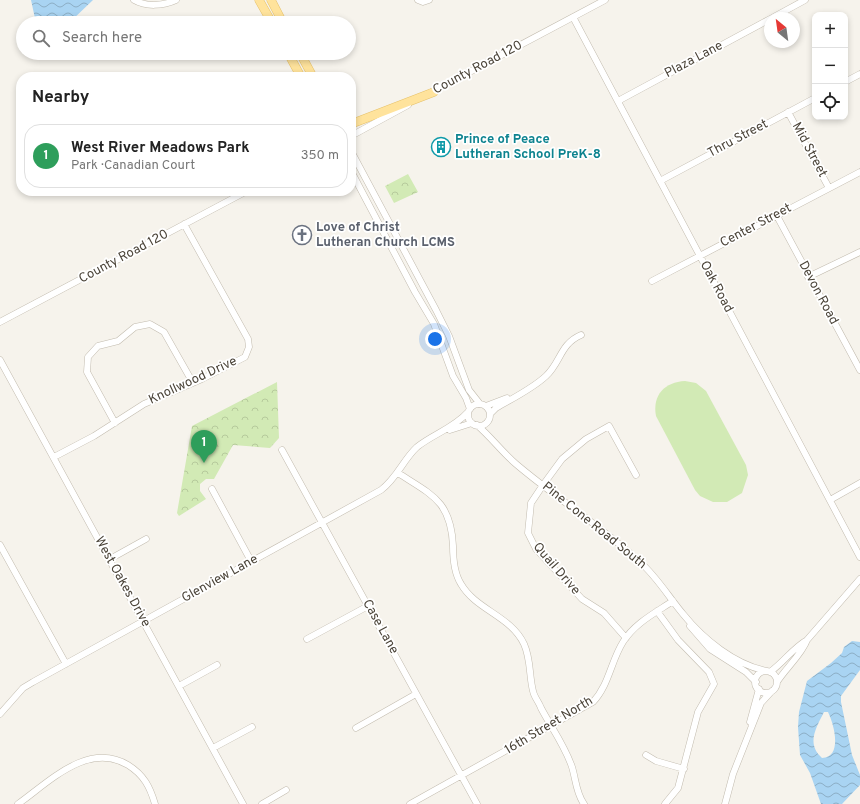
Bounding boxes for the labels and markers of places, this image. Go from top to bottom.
place label: Prince of Peace Lutheran School PreK-8 [455,132,601,163]
building icon: Prince of Peace Lutheran School PreK-8 [430,136,452,158]
place label: Love of Christ Lutheran Church LCMS [316,220,455,251]
church icon: Love of Christ Lutheran Church LCMS [291,224,313,246]
pin: 1 [191,430,217,463]

